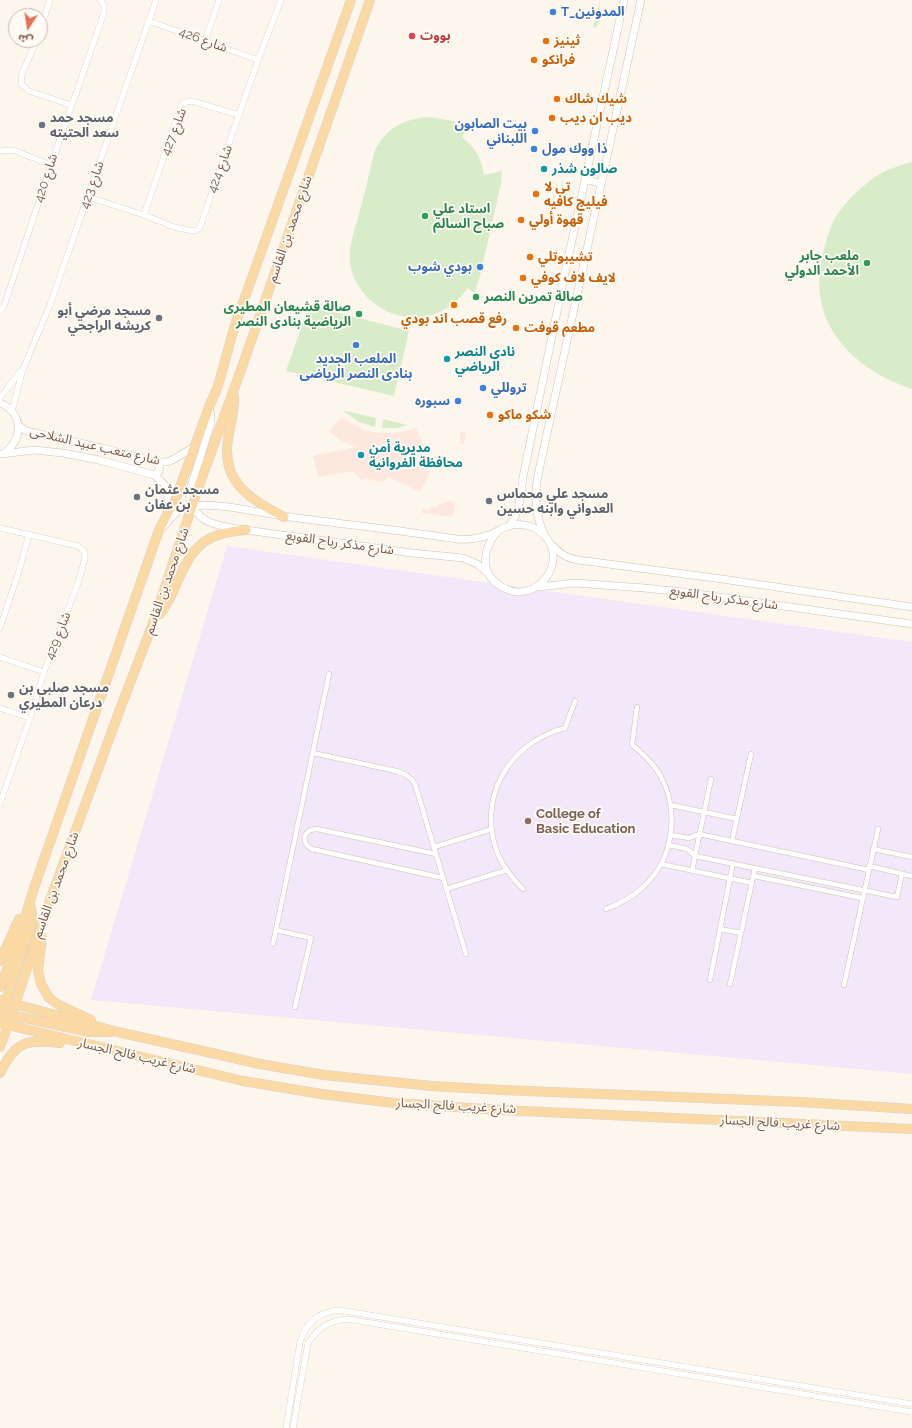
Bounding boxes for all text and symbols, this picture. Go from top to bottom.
place label: T_المدونين [561,4,625,20]
marker: T_المدونين [548,7,558,17]
north arrow [8,8,48,48]
street label: شارع 426 [177,24,229,56]
place label: بووت [420,28,451,44]
text: ش [17,31,34,47]
marker: بووت [407,31,417,41]
place label: ثينيز [554,33,580,49]
marker: ثينيز [541,36,551,46]
place label: فرانكو [542,52,575,68]
marker: فرانكو [529,55,539,65]
place label: شيك شاك [565,91,627,107]
marker: شيك شاك [552,94,562,104]
street label: شارع 427 [158,106,190,158]
place label: مسجد حمد سعد الحتيته [50,110,119,141]
place label: ديب ان ديب [560,110,632,126]
marker: ديب ان ديب [547,113,557,123]
place label: بيت الصابون اللبناني [454,116,527,147]
marker: مسجد حمد سعد الحتيته [37,120,47,130]
marker: بيت الصابون اللبناني [530,126,540,136]
place label: ذا ووك مول [542,141,608,157]
street label: شارع 424 [204,143,236,195]
marker: ذا ووك مول [529,144,539,154]
street label: شارع 420 [31,152,61,204]
street label: شارع 423 [77,159,107,211]
place label: صالون شذر [552,161,617,177]
marker: صالون شذر [539,164,549,174]
street label: شارع محمد بن القاسم [264,174,316,284]
place label: تي لا فيليج كافيه [544,179,608,210]
marker: تي لا فيليج كافيه [531,189,541,199]
place label: استاد علي صباح السالم [433,201,504,232]
marker: استاد علي صباح السالم [420,211,430,221]
place label: قهوة أولي [529,212,583,228]
marker: قهوة أولي [516,215,526,225]
place label: ملعب جابر الأحمد الدولي [785,248,859,279]
place label: تشيبوتلي [538,249,593,265]
marker: تشيبوتلي [525,252,535,262]
marker: ملعب جابر الأحمد الدولي [862,258,872,268]
place label: بودي شوب [408,259,472,275]
marker: بودي شوب [475,262,485,272]
place label: لايف لاف كوفي [531,270,616,286]
marker: لايف لاف كوفي [518,273,528,283]
place label: صالة تمرين النصر [484,289,583,305]
marker: صالة تمرين النصر [471,292,481,302]
place label: صالة قشيعان المطيرى الرياضية بنادى النصر [224,299,351,330]
marker: رفع قصب اند بودي [449,300,459,310]
place label: مسجد مرضي أبو كريشه الراجحي [57,303,151,334]
marker: صالة قشيعان المطيرى الرياضية بنادى النصر [354,309,364,319]
place label: رفع قصب اند بودي [401,311,507,327]
marker: مسجد مرضي أبو كريشه الراجحي [154,313,164,323]
place label: مطعم قوفت [524,320,595,336]
marker: مطعم قوفت [511,323,521,333]
marker: الملعب الجديد بنادى النصر الرياضى [351,340,361,350]
place label: نادي النصر الرياضي [455,344,515,375]
place label: الملعب الجديد بنادى النصر الرياضى [300,351,412,382]
marker: نادي النصر الرياضي [442,354,452,364]
place label: تروللي [491,380,527,396]
marker: تروللي [478,383,488,393]
place label: سبوره [415,393,450,409]
marker: سبوره [453,396,463,406]
place label: شكو ماكو [498,407,551,423]
marker: شكو ماكو [485,410,495,420]
street label: شارع متعب عبيد الشلاحى [28,423,162,469]
place label: مديرية أمن محافظة الفروانية [369,440,463,471]
marker: مديرية أمن محافظة الفروانية [356,450,366,460]
place label: مسجد عثمان بن عفان [145,482,219,513]
place label: مسجد علي محماس العدواني وابنه حسين [497,486,613,517]
marker: مسجد عثمان بن عفان [132,492,142,502]
marker: مسجد علي محماس العدواني وابنه حسين [484,496,494,506]
street label: شارع محمد بن القاسم [141,526,193,636]
street label: شارع مذكر رباح القوبع [285,528,395,558]
street label: شارع مذكر رباح القوبع [669,583,779,613]
street label: شارع 429 [42,610,74,662]
place label: مسجد صلبي بن درعان المطيري [19,680,109,711]
marker: مسجد صلبي بن درعان المطيري [6,690,16,700]
place label: College of Basic Education [536,806,635,837]
marker: College of Basic Education [523,816,533,826]
street label: شارع محمد بن القاسم [30,830,82,940]
street label: شارع غريب فالح الجسار [77,1035,197,1077]
street label: شارع غريب فالح الجسار [395,1095,517,1117]
street label: شارع غريب فالح الجسار [719,1112,841,1134]

